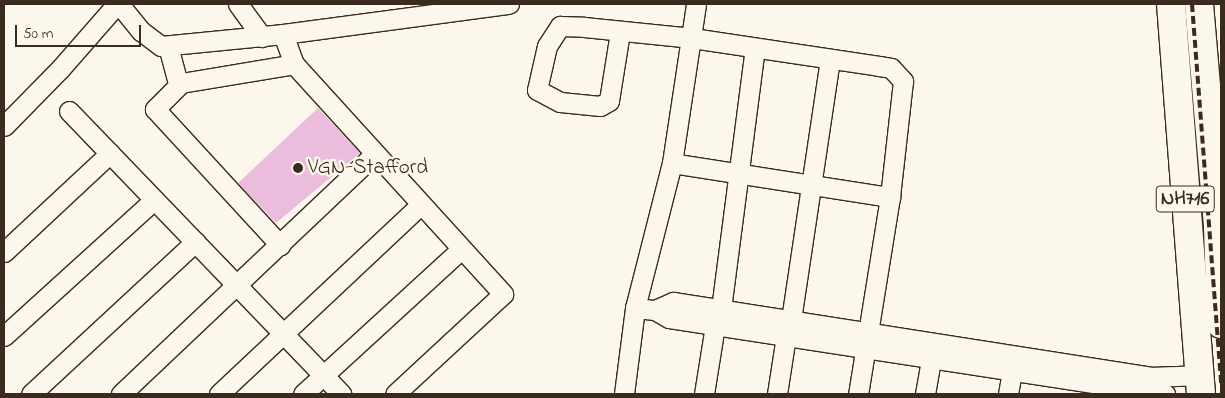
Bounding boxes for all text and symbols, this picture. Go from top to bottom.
scale bar [18,15,144,47]
text: 50 m [23,23,53,45]
place label: VGN-Stafford [308,155,428,181]
marker: VGN-Stafford [292,162,304,174]
road number: NH716 [1155,182,1215,216]

